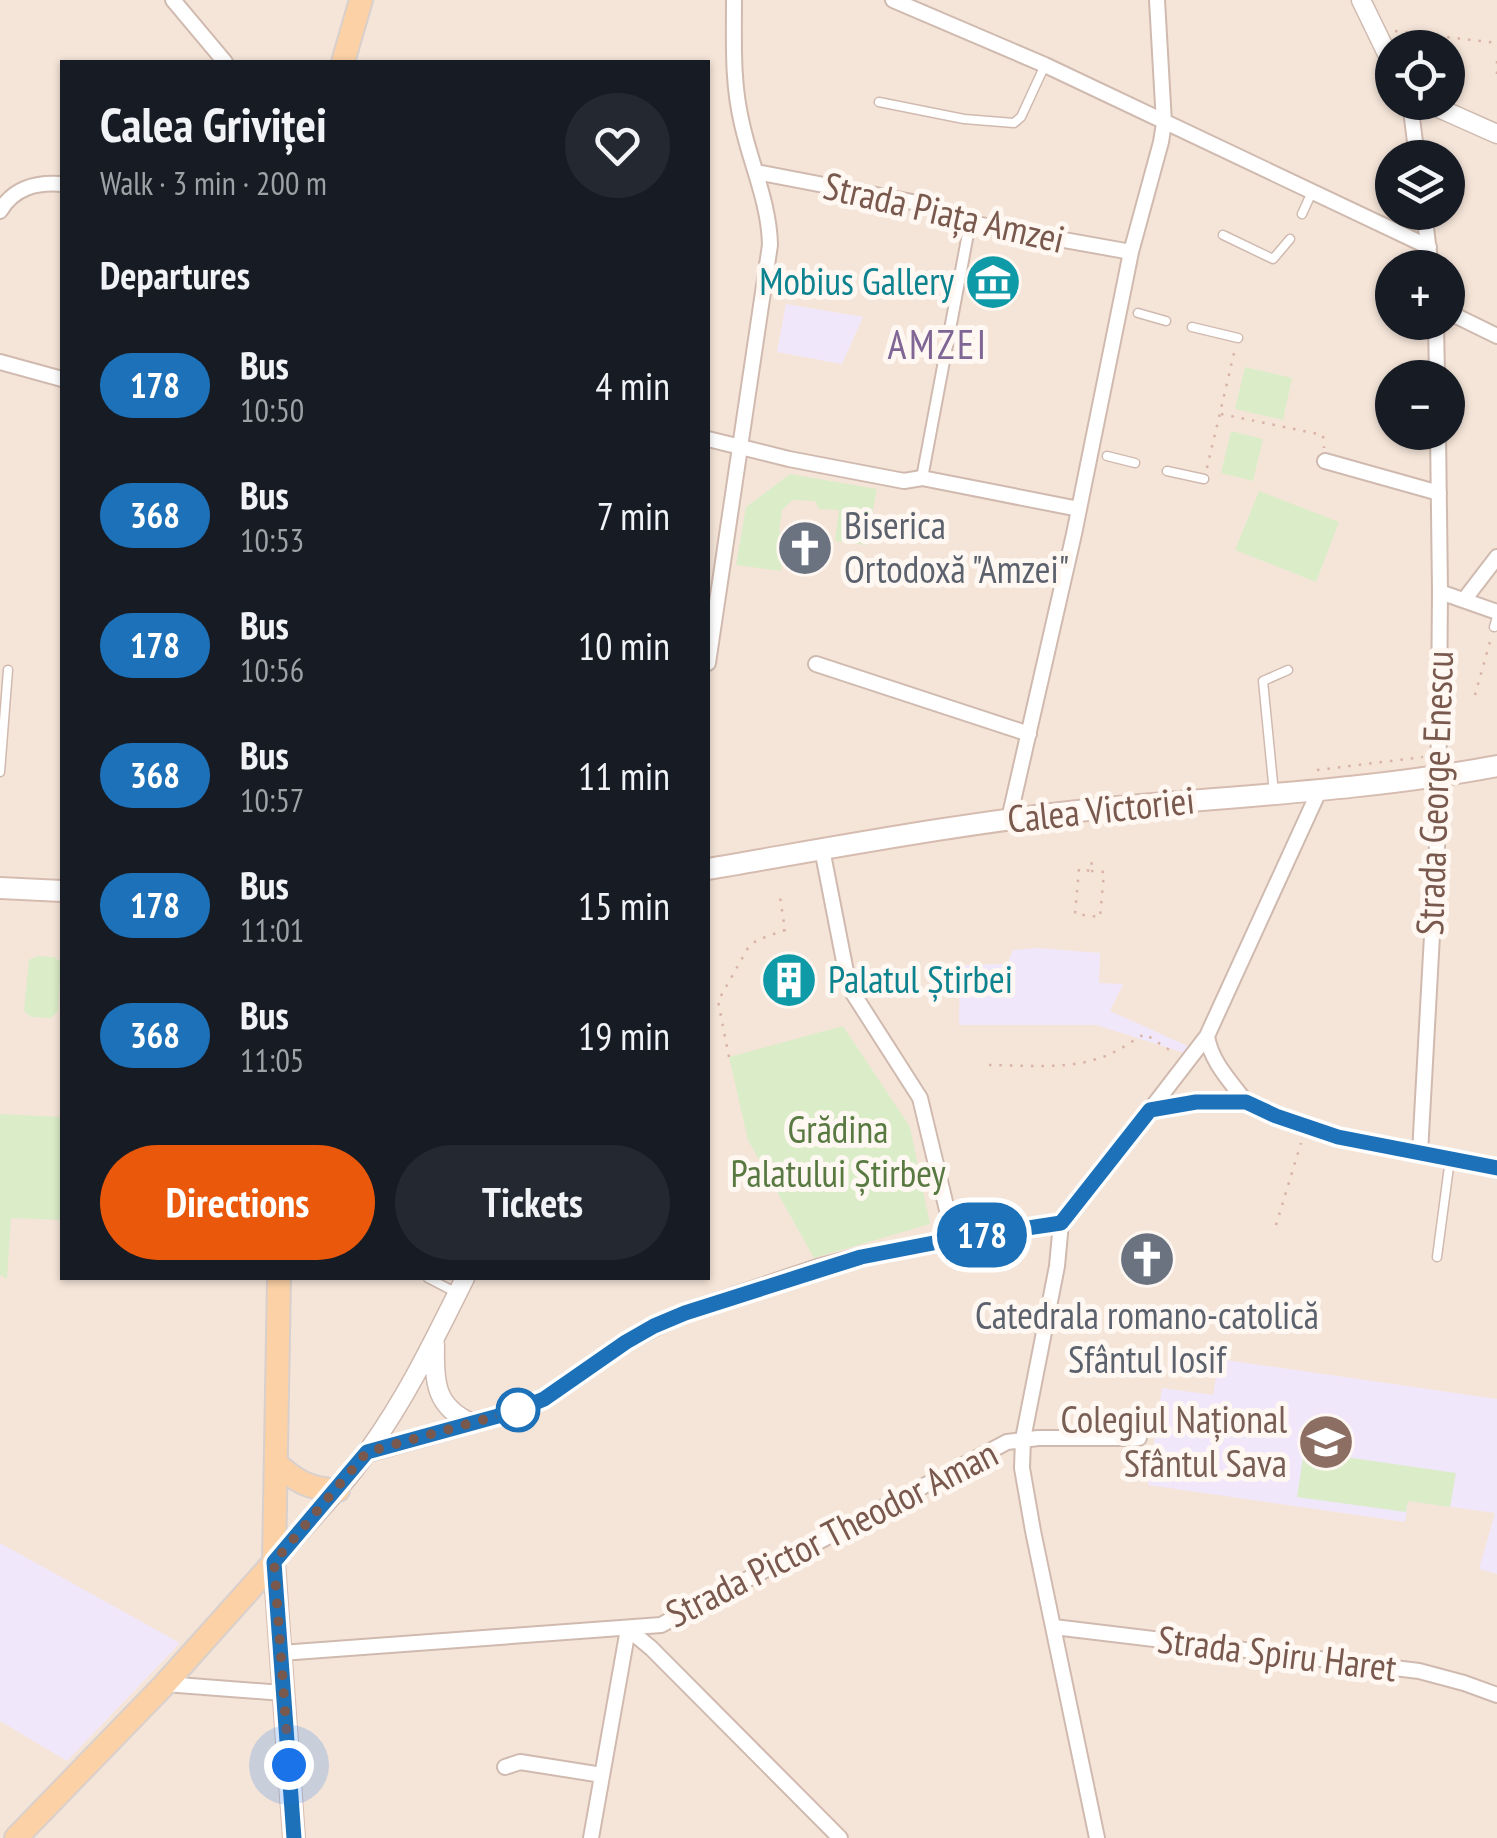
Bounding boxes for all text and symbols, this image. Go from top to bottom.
map controls [1375,30,1465,450]
button: locate [1375,30,1465,120]
text: Calea Griviței [100,93,327,155]
button: heart [565,93,670,198]
button: layers [1375,140,1465,230]
street label: Strada Piața Amzei [819,160,1069,263]
text: Walk · 3 min · 200 m [100,162,327,204]
text: Departures [100,250,250,299]
button: + [1375,250,1465,340]
museum icon: Mobius Gallery [963,252,1023,312]
place label: Mobius Gallery [759,256,955,305]
district label: AMZEI [888,318,988,370]
text: Bus [240,340,289,389]
button: − [1375,360,1465,450]
text: 4 min [595,361,670,410]
text: 178 [130,362,180,408]
text: 10:50 [240,389,304,431]
text: Bus [240,470,289,519]
text: 7 min [597,491,670,540]
text: 368 [130,492,180,538]
place label: Biserica Ortodoxă "Amzei" [844,500,1070,593]
church icon: Biserica Ortodoxă "Amzei" [775,518,835,578]
text: 10:53 [240,519,304,561]
text: Bus [240,600,289,649]
text: 10 min [578,621,670,670]
text: 178 [130,622,180,668]
text: 10:56 [240,649,304,691]
street label: Strada George Enescu [1404,650,1463,936]
text: Bus [240,730,289,779]
text: 11 min [578,751,670,800]
text: 368 [130,752,180,798]
street label: Calea Victoriei [1005,774,1197,843]
text: 10:57 [240,779,304,821]
text: Bus [240,860,289,909]
text: 15 min [578,881,670,930]
text: 178 [130,882,180,928]
text: 11:01 [240,909,304,951]
building icon: Palatul Știrbei [759,950,819,1010]
place label: Palatul Știrbei [828,954,1013,1003]
text: Bus [240,990,289,1039]
text: 19 min [578,1011,670,1060]
text: 368 [130,1012,180,1058]
text: 11:05 [240,1039,304,1081]
park label: Grădina Palatului Știrbey [730,1104,946,1197]
button: Directions [100,1145,375,1260]
button: Tickets [395,1145,670,1260]
line badge: 178 [924,1202,1040,1268]
text: 178 [957,1212,1007,1258]
church icon: Catedrala romano-catolică Sfântul Iosif [1117,1229,1177,1289]
place label: Catedrala romano-catolică Sfântul Iosif [975,1290,1319,1383]
unlabelled marker [497,1389,539,1431]
place label: Colegiul Național Sfântul Sava [1060,1394,1287,1487]
school or university icon: Colegiul Național Sfântul Sava [1296,1412,1356,1472]
street label: Strada Pictor Theodor Aman [657,1428,1005,1637]
street label: Strada Spiru Haret [1155,1614,1400,1692]
your location [264,1740,314,1790]

